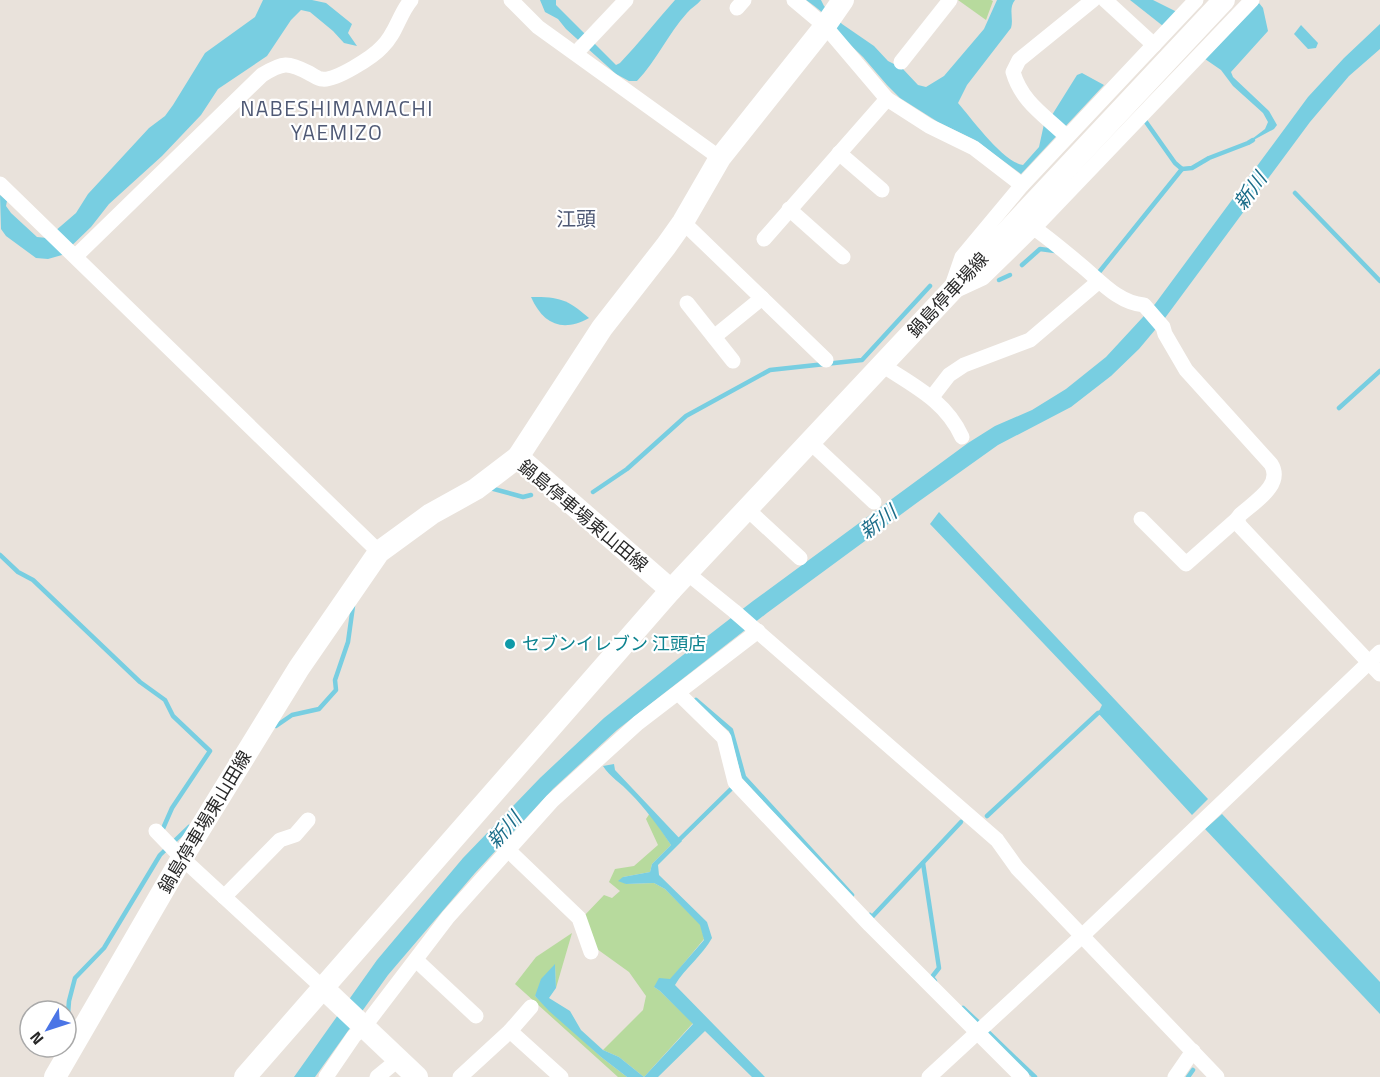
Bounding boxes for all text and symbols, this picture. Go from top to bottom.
district label: NABESHIMAMACHI YAEMIZO [240,92,434,148]
water label: 新川 [1225,164,1275,216]
district label: 江頭 [556,203,596,234]
street label: 鍋島停車場線 [901,246,994,343]
street label: 鍋島停車場東山田線 [513,453,654,578]
water label: 新川 [852,496,905,546]
place label: セブンイレブン 江頭店 [522,630,706,657]
marker: セブンイレブン 江頭店 [503,637,517,651]
street label: 鍋島停車場東山田線 [151,745,258,898]
water label: 新川 [479,803,530,855]
north arrow [18,999,78,1059]
text: N [24,1027,49,1050]

